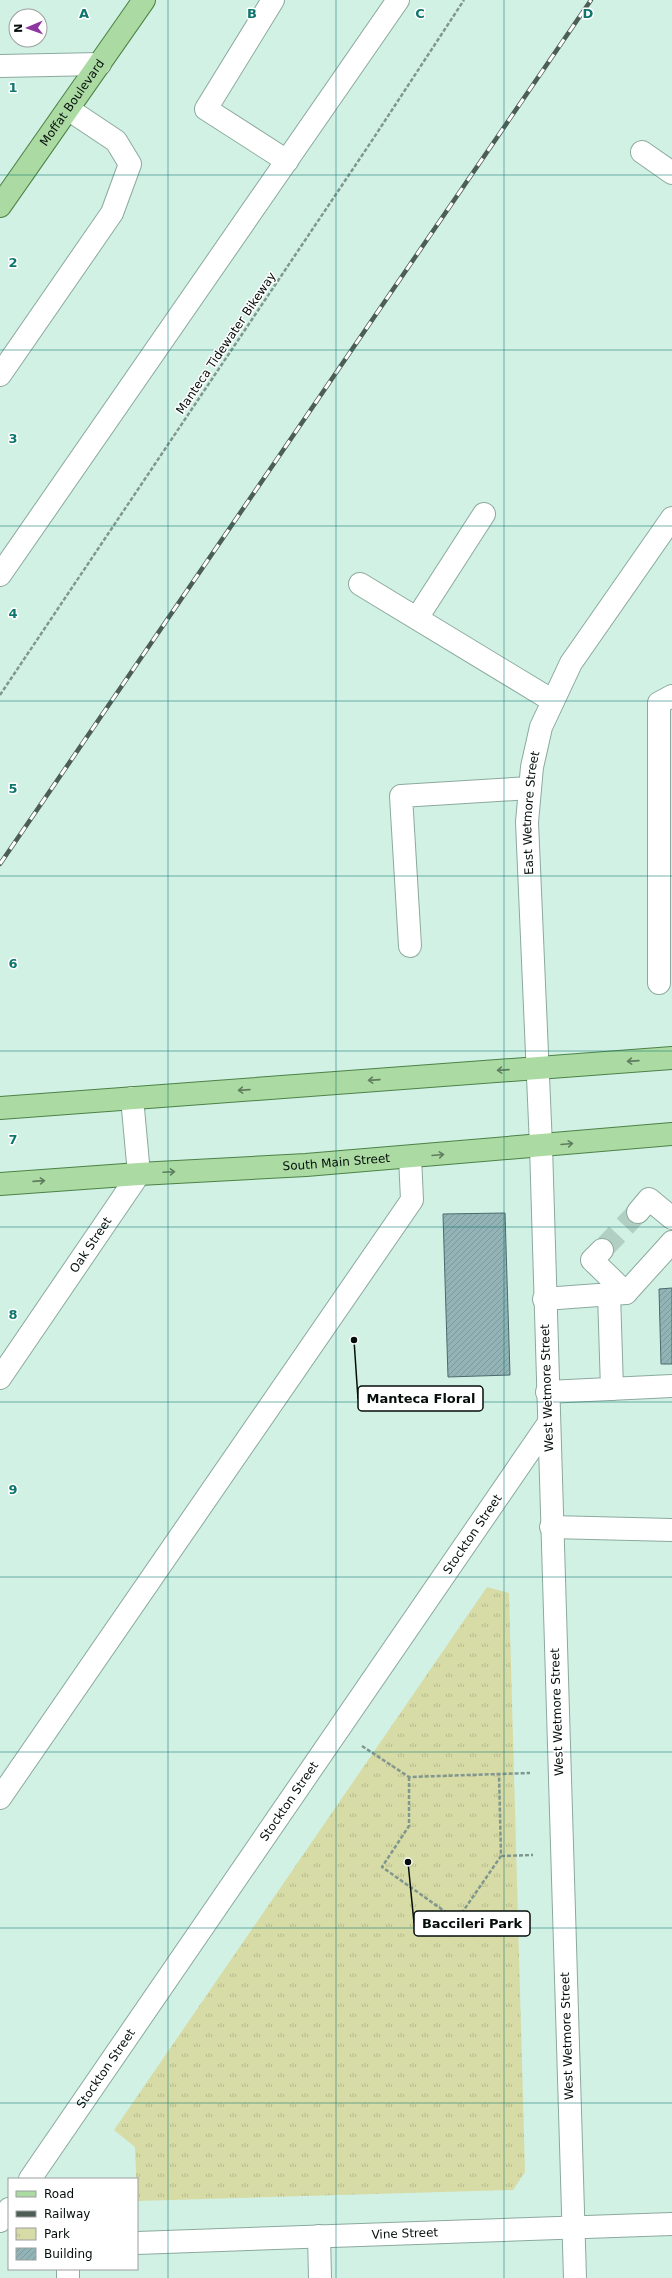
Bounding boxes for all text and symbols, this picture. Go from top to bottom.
text: A [79,6,89,21]
text: B [247,6,257,21]
text: C [415,6,425,21]
text: D [583,6,594,21]
north arrow [8,8,48,48]
text: N [12,23,25,33]
street label: Moffat Boulevard [37,57,107,149]
text: 1 [8,80,18,95]
text: 2 [8,255,18,270]
street label: Manteca Tidewater Bikeway [173,269,279,417]
text: 3 [8,431,18,446]
text: 4 [8,606,18,621]
street label: East Wetmore Street [520,749,542,875]
text: 5 [8,781,18,796]
text: 6 [8,956,18,971]
one-way arrow [627,1057,640,1064]
one-way arrow [497,1067,510,1074]
one-way arrow [368,1077,381,1084]
one-way arrow [238,1086,251,1093]
text: 7 [8,1132,18,1147]
one-way arrow [561,1140,574,1148]
street label: South Main Street [282,1151,391,1173]
one-way arrow [431,1151,444,1158]
one-way arrow [162,1169,175,1176]
one-way arrow [32,1178,45,1185]
street label: Oak Street [67,1214,115,1275]
text: 8 [8,1307,18,1322]
street label: West Wetmore Street [538,1324,556,1452]
callout: Manteca Floral [358,1386,483,1411]
text: Manteca Floral [367,1391,475,1406]
text: 9 [8,1482,18,1497]
street label: Stockton Street [440,1492,505,1577]
street label: West Wetmore Street [548,1648,566,1776]
street label: Stockton Street [257,1759,321,1844]
callout: Baccileri Park [414,1911,530,1936]
text: Baccileri Park [422,1916,522,1931]
street label: West Wetmore Street [558,1972,576,2100]
street label: Stockton Street [74,2026,138,2111]
legend [8,2178,138,2270]
text: Road [44,2187,74,2201]
text: Railway [44,2207,90,2221]
street label: Vine Street [371,2225,439,2242]
text: Park [44,2227,70,2241]
text: Building [44,2247,93,2261]

